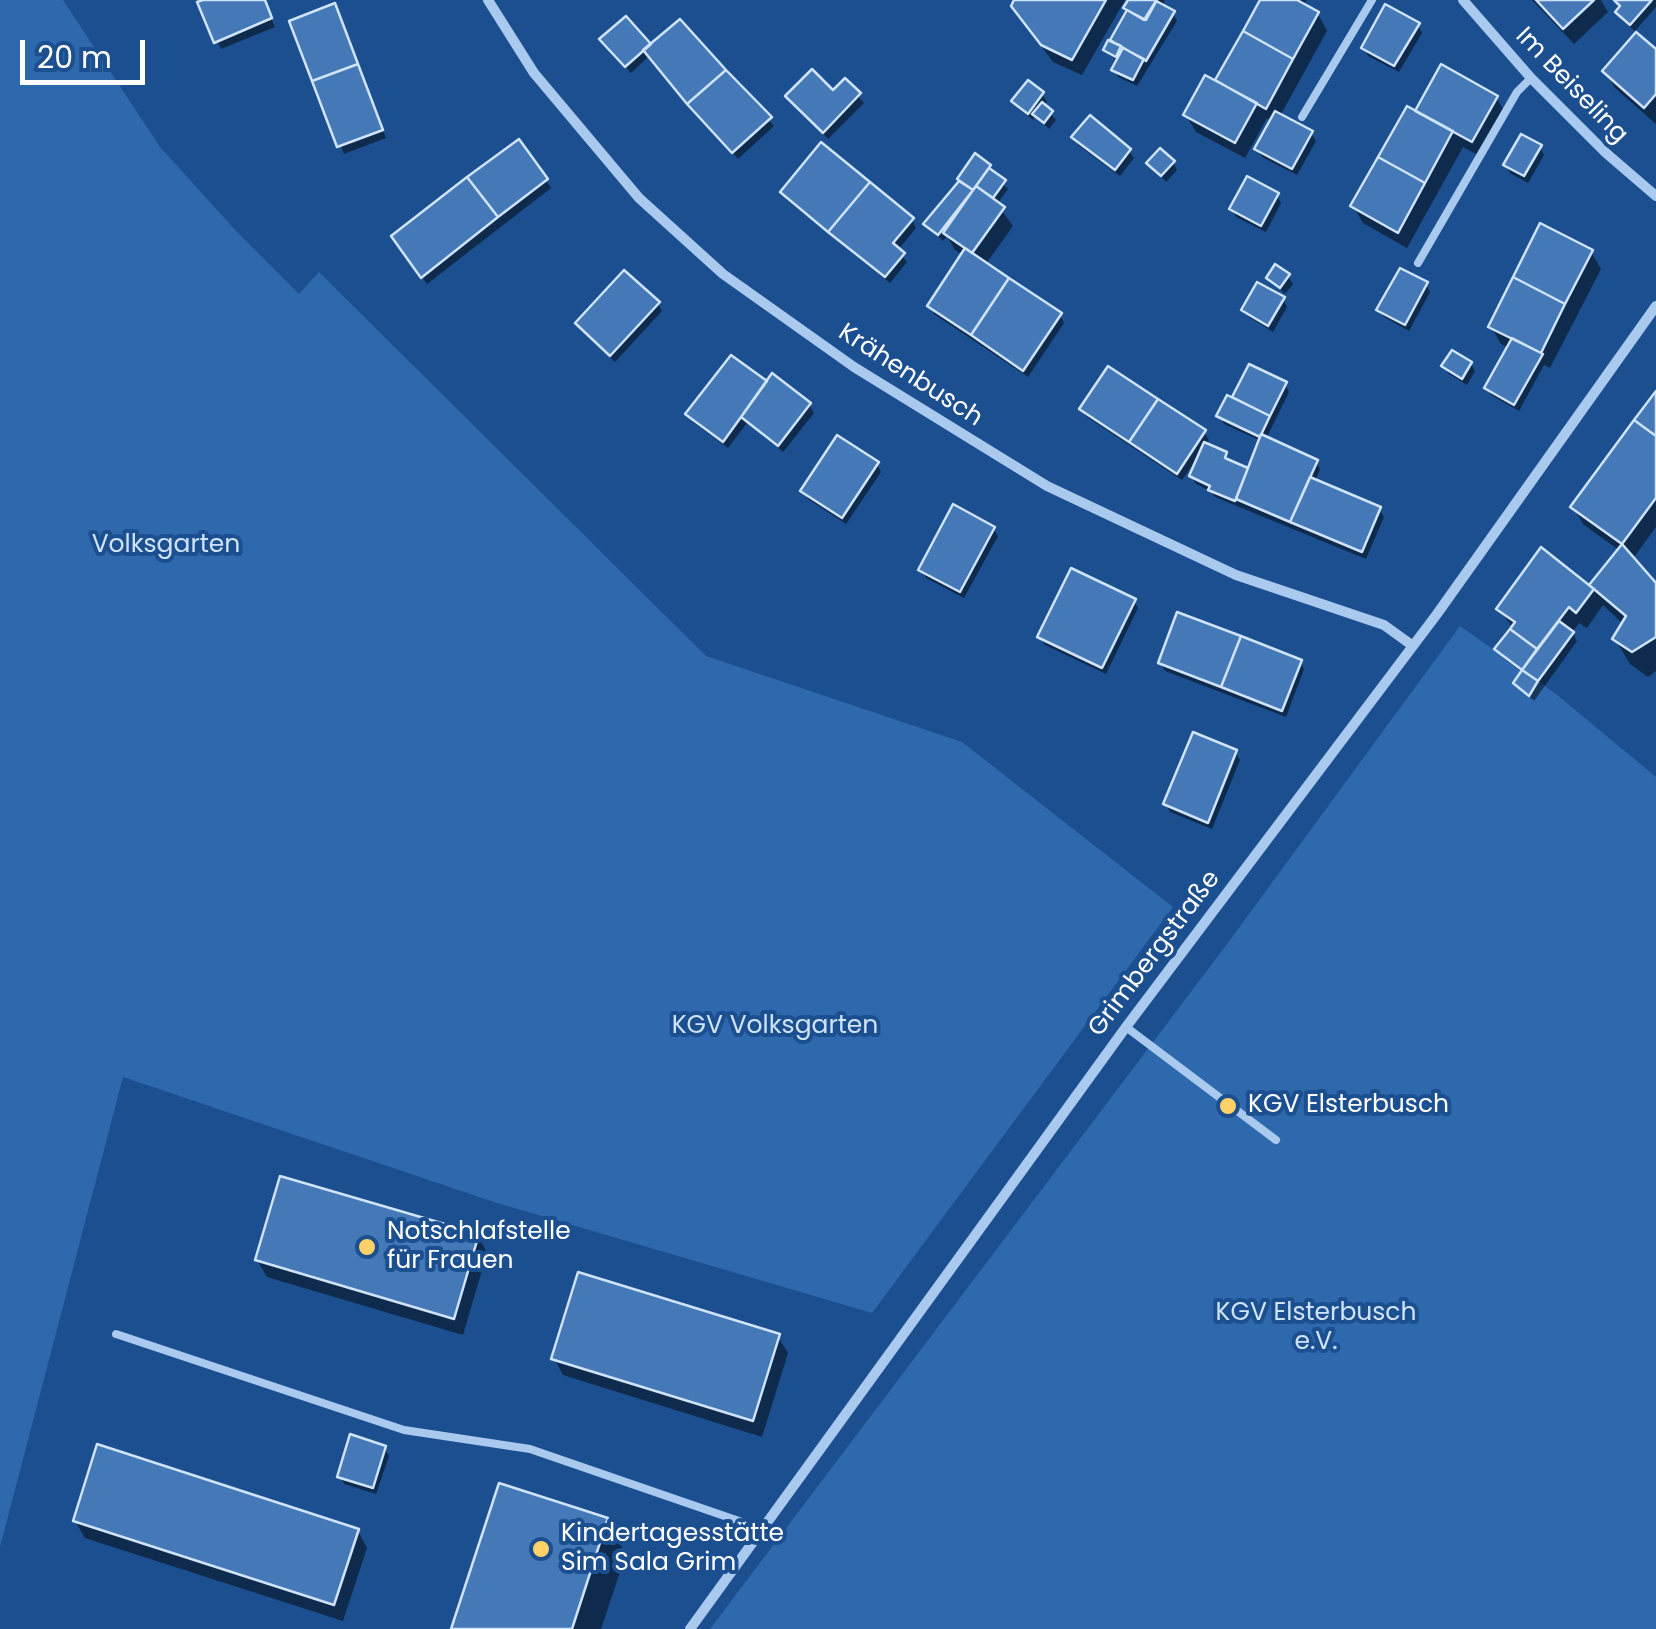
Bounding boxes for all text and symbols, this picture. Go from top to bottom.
scale bar [25,20,150,82]
street label: Im Beiseling [1508,22,1634,150]
text: 20 m [37,36,112,79]
street label: Krähenbusch [832,318,988,434]
park label: Volksgarten [92,531,240,561]
street label: Grimbergstraße [1083,865,1227,1043]
park label: KGV Volksgarten [672,1012,878,1042]
place label: KGV Elsterbusch [1248,1091,1449,1121]
marker: KGV Elsterbusch [1217,1095,1239,1117]
place label: Notschlafstelle für Frauen [387,1218,571,1277]
marker: Notschlafstelle für Frauen [356,1236,378,1258]
park label: KGV Elsterbusch e.V. [1215,1299,1417,1358]
place label: Kindertagesstätte Sim Sala Grim [561,1520,784,1579]
marker: Kindertagesstätte Sim Sala Grim [530,1538,552,1560]

